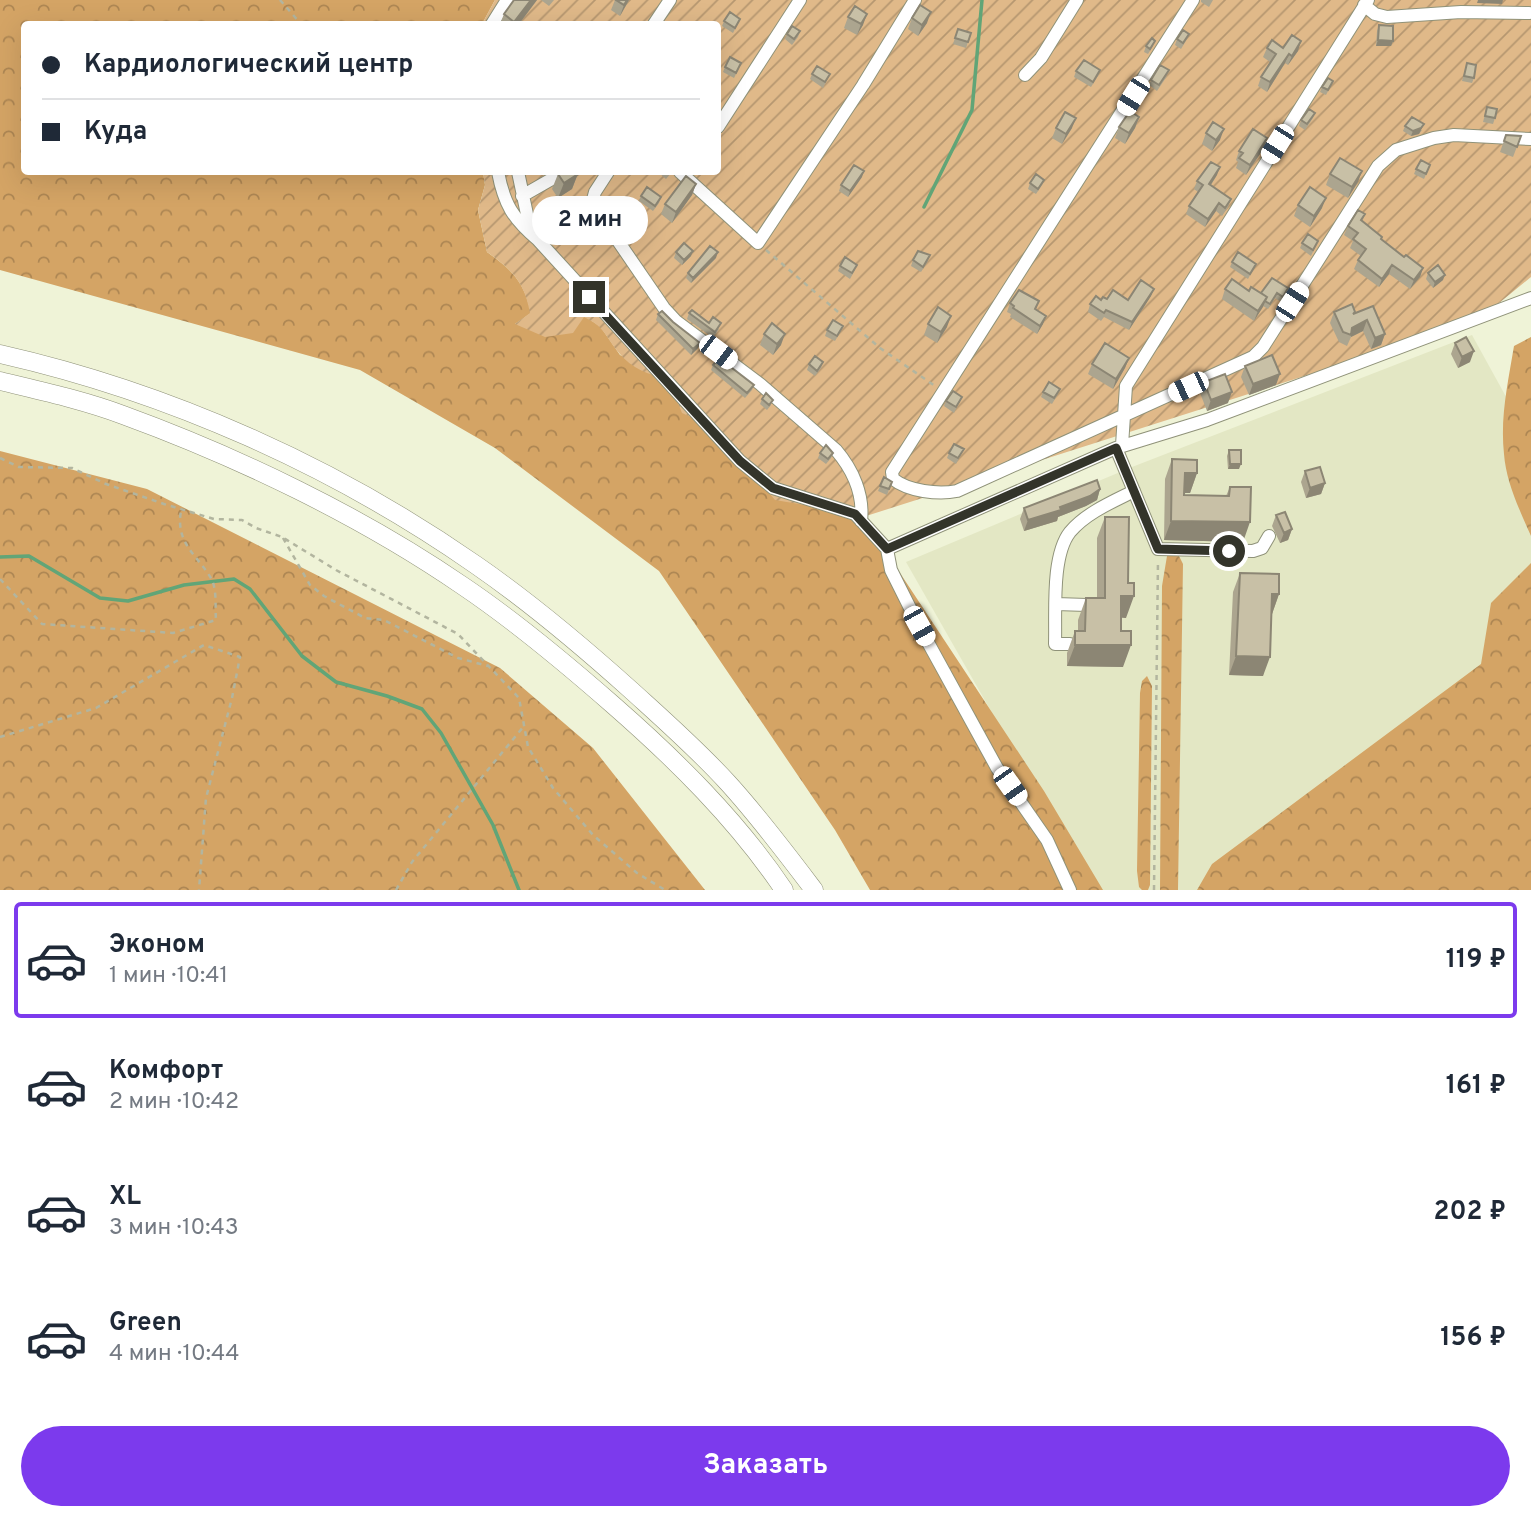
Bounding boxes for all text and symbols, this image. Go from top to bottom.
text: Кардиологический центр [84,49,413,82]
car [1113,73,1154,119]
text: Куда [84,116,147,149]
car [1257,121,1298,167]
callout: 2 мин [531,196,647,244]
text: 2 мин [558,206,622,235]
car [1272,279,1313,325]
route end [573,281,605,313]
car [695,331,742,373]
car [1165,369,1212,405]
route start [1213,535,1245,567]
car [900,603,939,649]
car [990,763,1031,809]
icon: car [25,929,88,992]
text: Эконом [109,929,205,962]
text: 119 ₽ [1446,944,1506,977]
text: 1 мин · 10:41 [109,962,228,991]
icon: car [25,1055,88,1118]
text: Комфорт [109,1055,223,1088]
text: 161 ₽ [1446,1070,1506,1103]
text: 2 мин · 10:42 [109,1088,239,1117]
icon: car [25,1181,88,1244]
text: XL [109,1181,141,1214]
text: 202 ₽ [1434,1196,1506,1229]
text: 3 мин · 10:43 [109,1214,239,1243]
icon: car [25,1307,88,1370]
text: Green [109,1307,182,1340]
text: 156 ₽ [1440,1322,1506,1355]
text: 4 мин · 10:44 [109,1340,240,1369]
button: Заказать [21,1426,1510,1506]

